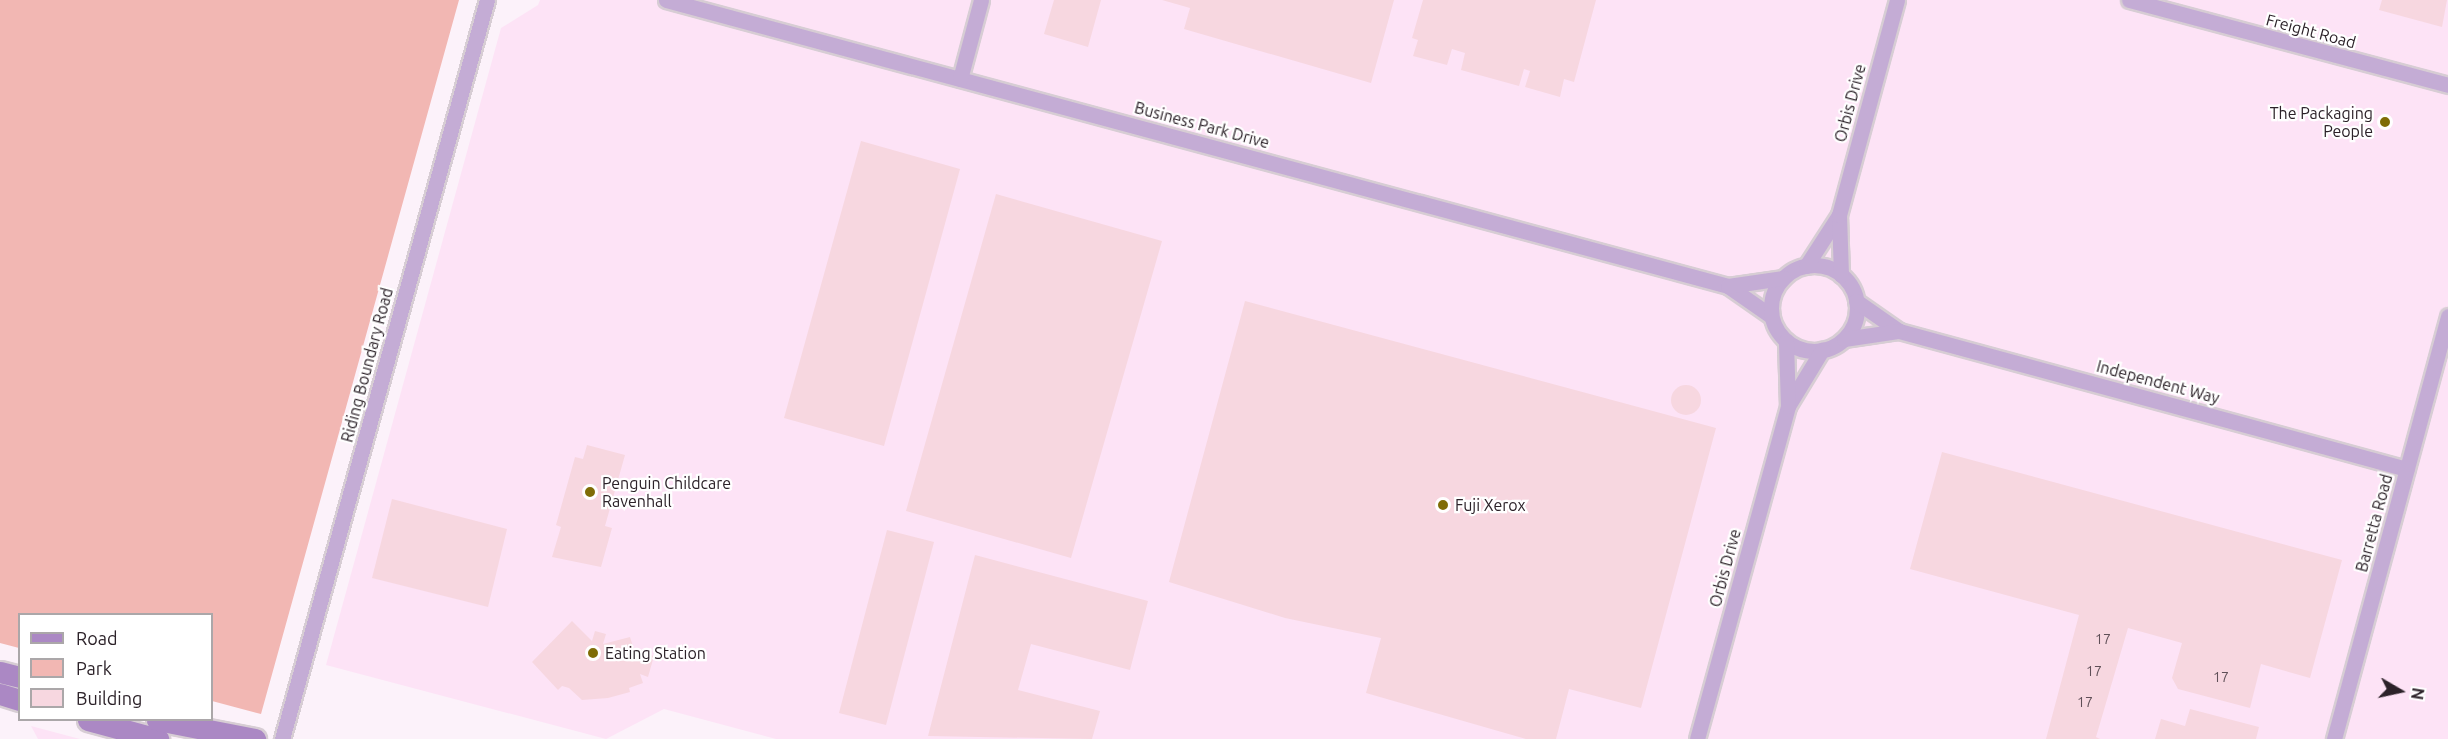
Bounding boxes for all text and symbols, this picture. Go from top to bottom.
street label: Freight Road [2264,10,2358,52]
street label: Orbis Drive [1830,62,1870,144]
street label: Business Park Drive [1132,98,1272,152]
place label: The Packaging People [2270,103,2373,141]
marker: The Packaging People [2378,115,2392,129]
street label: Riding Boundary Road [337,286,397,444]
street label: Independent Way [2094,356,2222,408]
street label: Barretta Road [2352,472,2396,574]
place label: Penguin Childcare Ravenhall [602,473,731,511]
marker: Penguin Childcare Ravenhall [583,485,597,499]
place label: Fuji Xerox [1455,495,1526,515]
marker: Fuji Xerox [1436,498,1450,512]
street label: Orbis Drive [1705,527,1745,609]
legend [18,613,213,721]
text: Road [76,628,118,648]
house number: 17 [2095,631,2111,647]
place label: Eating Station [605,643,706,663]
marker: Eating Station [586,646,600,660]
text: Park [76,658,112,678]
north arrow [2370,661,2430,721]
house number: 17 [2086,663,2102,679]
house number: 17 [2213,669,2229,685]
text: N [2408,687,2428,701]
text: Building [76,688,142,708]
house number: 17 [2077,694,2093,710]

